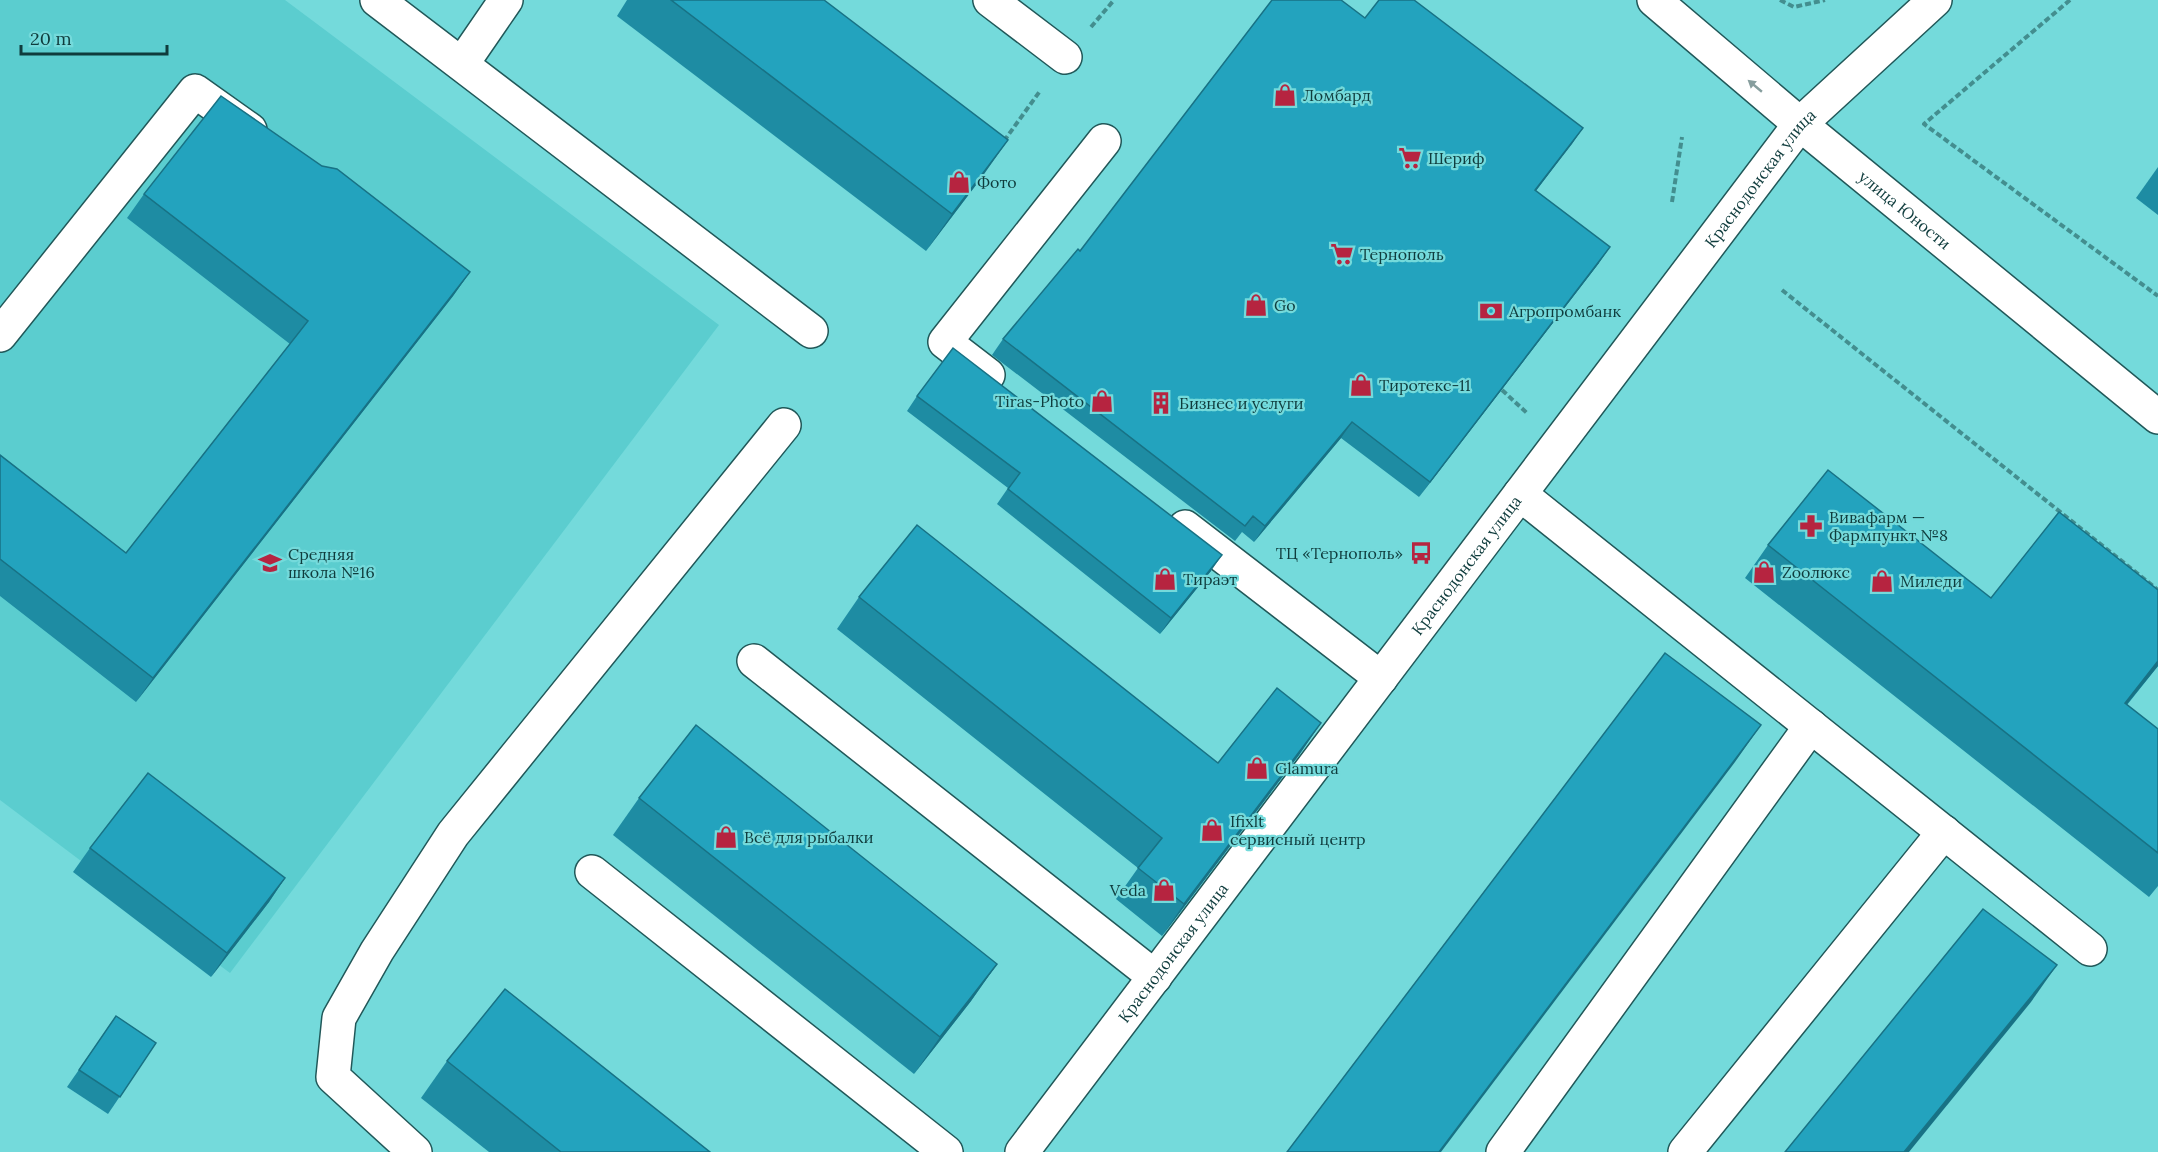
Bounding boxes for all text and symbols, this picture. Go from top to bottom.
scale bar [21,18,166,56]
text: 20 m [30,27,72,50]
one-way arrow [1747,80,1763,93]
shop icon: Ломбард [1272,82,1298,108]
place label: Ломбард [1303,85,1372,105]
street label: Краснодонская улица [1700,105,1820,251]
supermarket icon: Шериф [1397,145,1423,171]
place label: Шериф [1428,148,1484,168]
street label: улица Юности [1855,166,1955,253]
shop icon: Фото [946,169,972,195]
place label: Фото [977,172,1017,192]
supermarket icon: Тернополь [1329,241,1355,267]
place label: Тернополь [1360,244,1444,264]
shop icon: Go [1243,292,1269,318]
place label: Go [1274,295,1296,315]
bank icon: Агропромбанк [1478,298,1504,324]
place label: Агропромбанк [1508,301,1621,321]
shop icon: Тиротекс-11 [1348,372,1374,398]
place label: Тиротекс-11 [1379,375,1471,395]
shop icon: Tiras-Photo [1089,388,1115,414]
building icon: Бизнес и услуги [1148,390,1174,416]
place label: Tiras-Photo [995,391,1084,411]
place label: Бизнес и услуги [1179,393,1304,413]
street label: Краснодонская улица [1407,491,1525,639]
place label: Вивафарм — Фармпункт №8 [1829,507,1948,545]
pharmacy icon: Вивафарм — Фармпункт №8 [1798,513,1824,539]
bus stop icon: ТЦ «Тернополь» [1408,540,1434,566]
place label: ТЦ «Тернополь» [1276,543,1403,563]
place label: Средняя школа №16 [288,544,375,582]
school or university icon: Средняя школа №16 [257,550,283,576]
shop icon: Zooлюкс [1751,559,1777,585]
place label: Zooлюкс [1782,562,1850,582]
shop icon: Тираэт [1152,566,1178,592]
shop icon: Миледи [1869,568,1895,594]
place label: Тираэт [1183,569,1237,589]
place label: Миледи [1900,571,1962,591]
shop icon: Glamura [1244,755,1270,781]
place label: Glamura [1275,758,1339,778]
place label: Ifixlt сервисный центр [1230,811,1366,849]
shop icon: Ifixlt сервисный центр [1199,817,1225,843]
shop icon: Всё для рыбалки [713,824,739,850]
place label: Всё для рыбалки [744,827,874,847]
shop icon: Veda [1151,877,1177,903]
street label: Краснодонская улица [1114,879,1232,1026]
place label: Veda [1109,880,1146,900]

